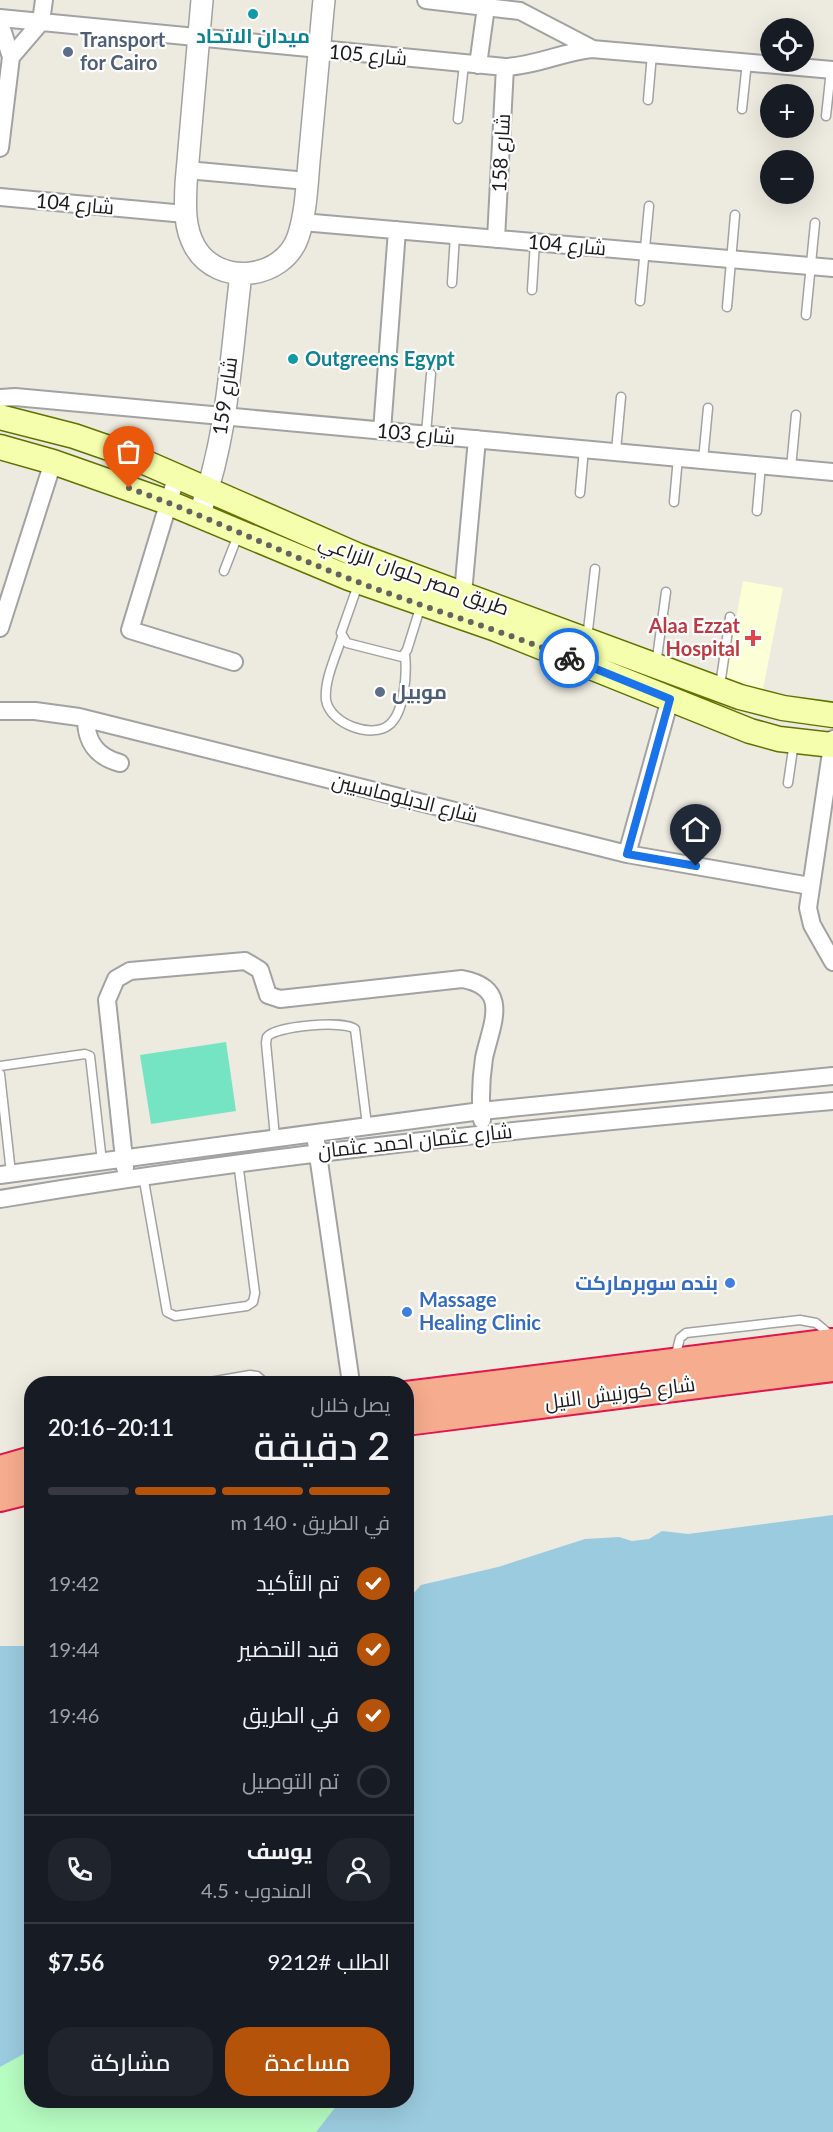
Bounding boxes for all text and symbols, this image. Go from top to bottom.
marker: ميدان الاتحاد [246,7,260,21]
map controls [760,18,814,204]
button: locate [760,18,814,72]
place label: ميدان الاتحاد [196,23,310,48]
place label: Transport for Cairo [80,27,166,74]
street label: شارع 105 [328,39,408,72]
marker: Transport for Cairo [61,45,75,59]
button: + [760,84,814,138]
street label: شارع 158 [486,113,517,193]
button: − [760,150,814,204]
street label: شارع 104 [35,188,115,221]
street label: شارع 104 [527,229,607,262]
place label: Outgreens Egypt [305,346,455,370]
marker: Outgreens Egypt [286,352,300,366]
street label: شارع 159 [207,355,244,437]
street label: شارع 103 [376,418,456,451]
pin [103,426,154,488]
icon: bag [112,435,145,468]
street label: طريق مصر حلوان الزراعي [314,528,513,624]
place label: Alaa Ezzat Hospital [648,613,741,660]
courier [539,628,599,688]
marker: Alaa Ezzat Hospital [744,629,762,647]
icon: bike [553,642,586,675]
place label: موبيل [392,679,447,704]
marker: موبيل [373,685,387,699]
street label: شارع الدبلوماسيين [329,767,481,830]
pin [670,804,721,866]
icon: home [679,813,712,846]
street label: شارع عثمان احمد عثمان [316,1118,514,1165]
place label: بنده سوبرماركت [575,1270,718,1295]
marker: بنده سوبرماركت [723,1276,737,1290]
place label: Massage Healing Clinic [419,1287,541,1334]
marker: Massage Healing Clinic [400,1305,414,1319]
street label: شارع كورنيش النيل [543,1371,697,1416]
text: يصل خلال [311,1392,390,1416]
text: 20:11–20:16 [48,1414,174,1441]
text: 2 دقيقة [254,1422,390,1468]
text: في الطريق · 140 m [231,1510,390,1534]
icon: check [357,1567,390,1600]
text: تم التأكيد [256,1569,339,1596]
text: 19:42 [48,1571,99,1595]
icon: check [357,1633,390,1666]
text: قيد التحضير [238,1635,339,1662]
text: 19:44 [48,1637,99,1661]
icon: check [357,1699,390,1732]
text: في الطريق [243,1701,339,1728]
text: 19:46 [48,1703,99,1727]
text: تم التوصيل [242,1767,339,1794]
text: يوسف [247,1837,312,1864]
button: phone [48,1838,111,1901]
button: person [327,1838,390,1901]
text: المندوب · 4.5 [201,1878,312,1902]
text: الطلب #9212 [267,1948,390,1975]
text: $7.56 [48,1949,104,1976]
button: مشاركة [48,2027,213,2096]
button: مساعدة [225,2027,390,2096]

